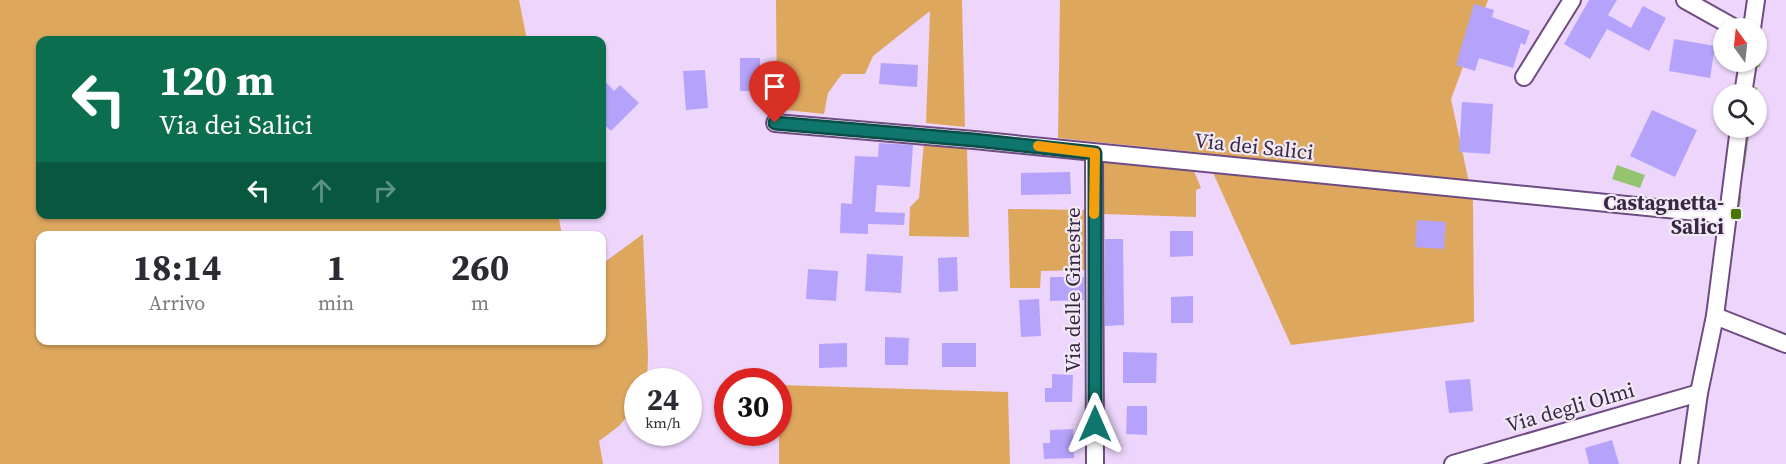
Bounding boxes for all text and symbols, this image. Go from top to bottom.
north arrow [1713,18,1767,72]
map controls [1713,18,1767,138]
text: 120 m [159,51,274,109]
icon: left [60,60,138,138]
pin [749,61,800,123]
icon: arrive [758,70,791,103]
button: search [1713,84,1767,138]
text: Via dei Salici [159,106,313,143]
street label: Via dei Salici [1193,125,1315,167]
icon: left [242,174,275,207]
icon: ahead [305,174,338,207]
icon: right [368,174,401,207]
place label: Castagnetta- Salici [1603,188,1724,241]
street label: Via delle Ginestre [1058,207,1087,373]
marker: Castagnetta- Salici [1729,207,1743,221]
text: 18:14 [133,243,221,292]
text: 1 [326,243,346,292]
text: 260 [451,243,509,292]
text: Arrivo [149,289,205,317]
text: min [318,289,354,317]
text: m [471,289,489,317]
speed limit sign: 30 [714,368,792,446]
street label: Via degli Olmi [1502,375,1638,439]
text: 24 [647,379,679,420]
position arrow [1063,392,1127,456]
text: km/h [645,412,681,433]

